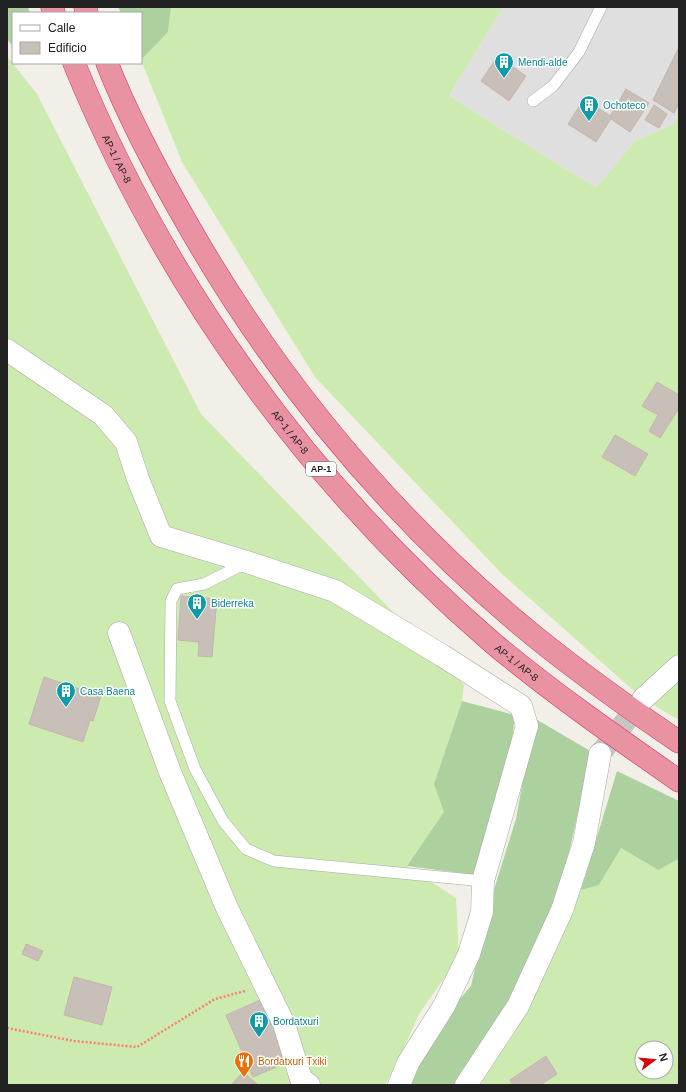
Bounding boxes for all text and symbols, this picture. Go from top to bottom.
legend [12,12,142,64]
text: Calle [48,21,76,35]
text: Edificio [48,41,87,55]
building icon: Mendi-alde [493,51,515,79]
place label: Mendi-alde [518,57,568,68]
building icon: Ochoteco [578,94,600,122]
place label: Ochoteco [603,100,646,111]
street label: AP-1 / AP-8 [100,133,134,185]
street label: AP-1 / AP-8 [269,408,311,456]
road number: AP-1 [306,462,336,476]
building icon: Biderreka [186,592,208,620]
place label: Biderreka [211,598,254,609]
street label: AP-1 / AP-8 [493,642,541,684]
building icon: Casa Baena [55,680,77,708]
place label: Casa Baena [80,686,135,697]
building icon: Bordatxuri [248,1010,270,1038]
place label: Bordatxuri [273,1016,319,1027]
north arrow [634,1040,674,1080]
restaurant icon: Bordatxuri Txiki [233,1050,255,1078]
text: N [657,1052,670,1063]
place label: Bordatxuri Txiki [258,1056,327,1067]

